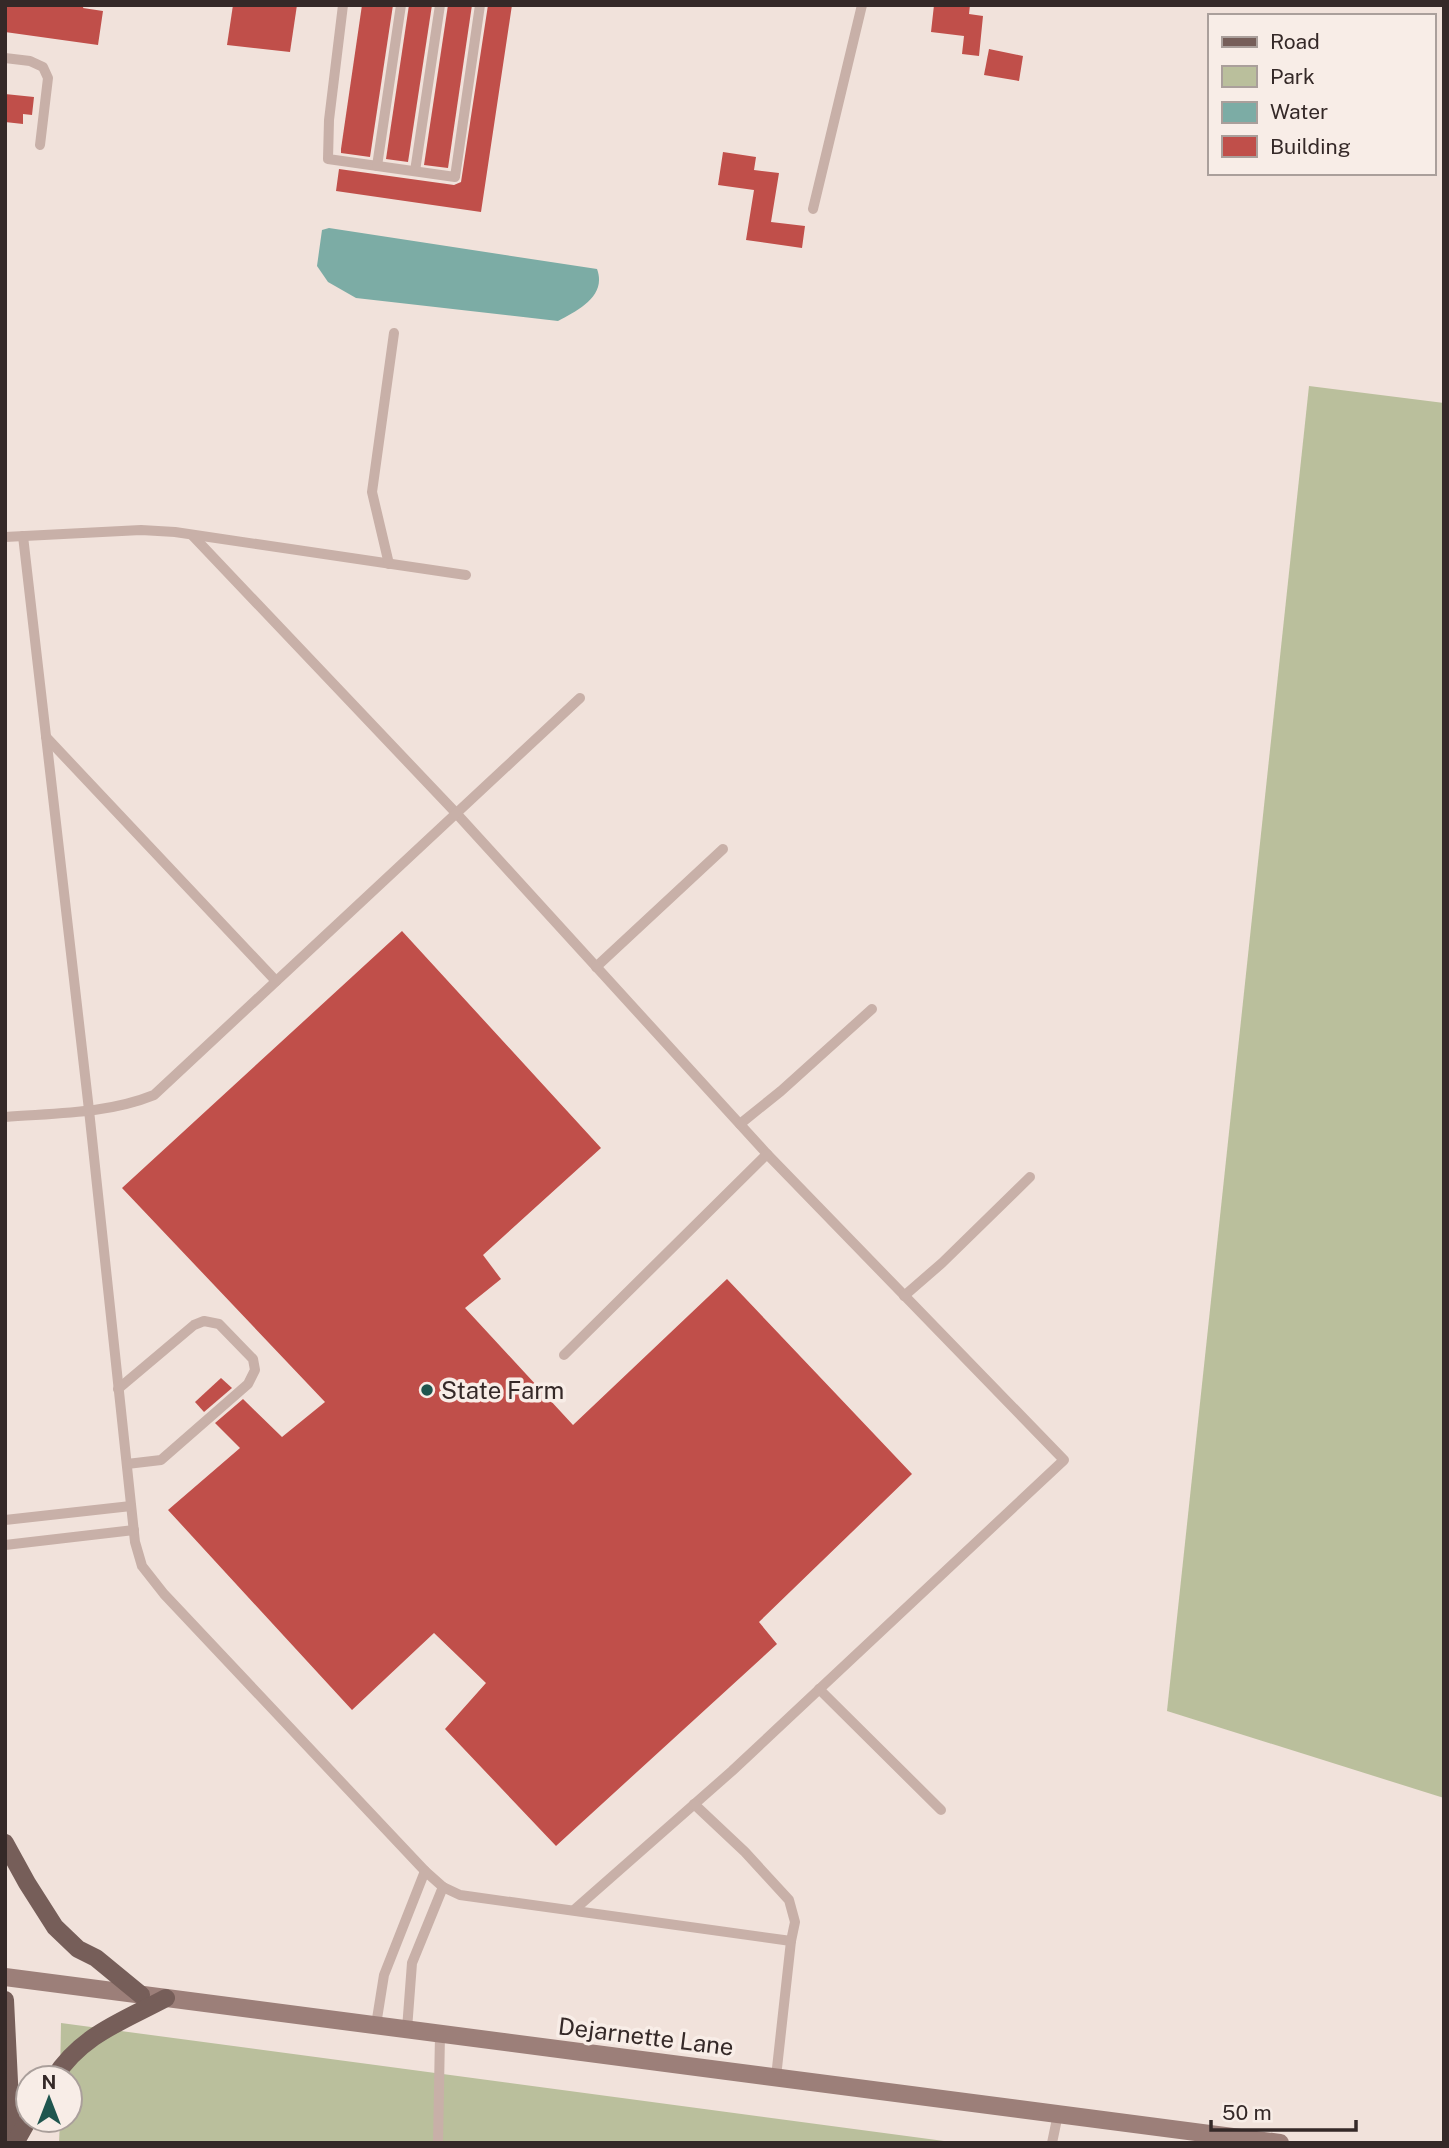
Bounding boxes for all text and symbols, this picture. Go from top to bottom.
legend [1208,14,1435,175]
text: Road [1270,29,1320,54]
text: Park [1270,64,1315,89]
text: Water [1270,99,1328,124]
text: Building [1270,134,1351,159]
place label: State Farm [441,1376,564,1404]
marker: State Farm [419,1382,435,1398]
street label: Dejarnette Lane [557,2011,735,2061]
north arrow [14,2064,84,2134]
text: N [42,2071,56,2093]
scale bar [1211,2088,1356,2132]
text: 50 m [1222,2100,1272,2125]

